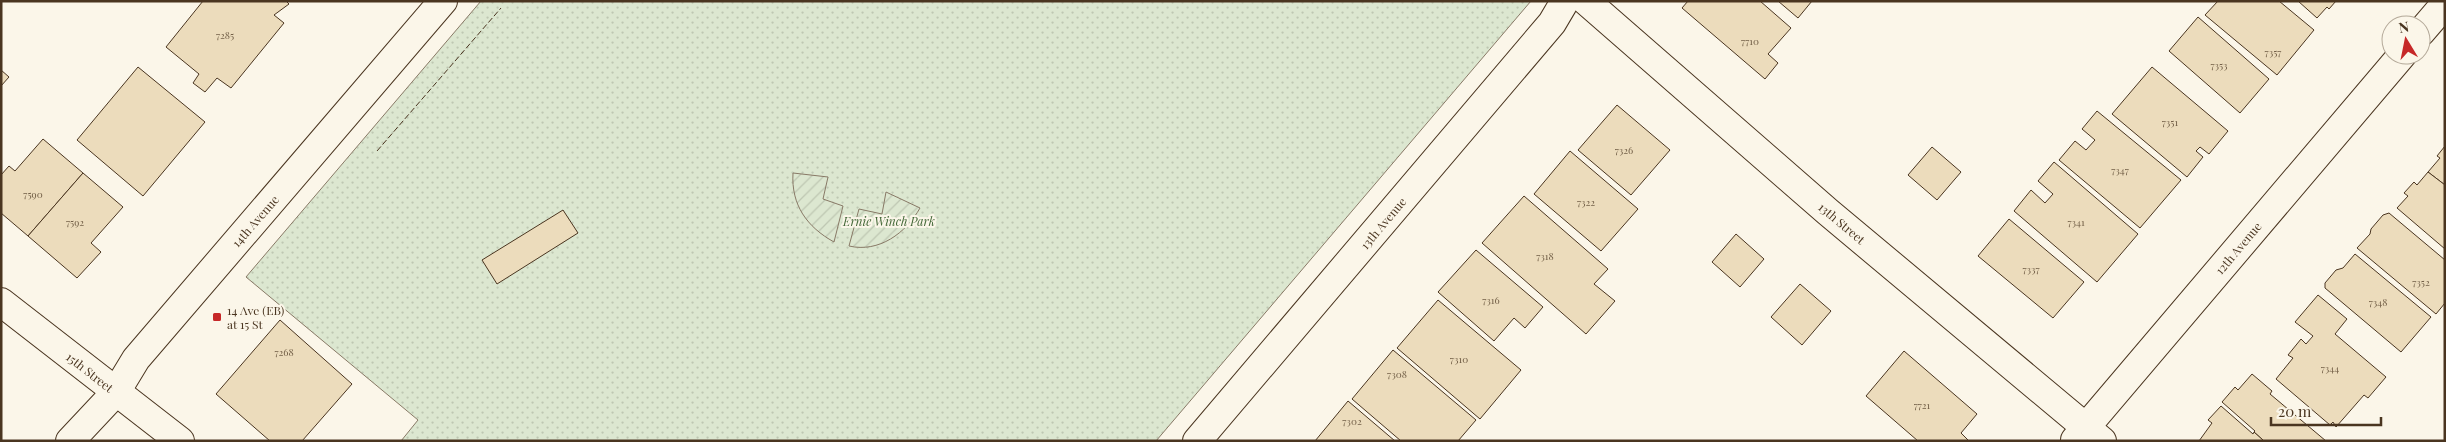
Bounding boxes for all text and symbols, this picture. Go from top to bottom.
north arrow [2381,15,2431,65]
text: N [2397,16,2410,37]
house number: 7285 [216,28,234,42]
house number: 7710 [1741,34,1759,48]
house number: 7357 [2265,45,2281,59]
house number: 7353 [2210,58,2228,72]
house number: 7351 [2162,115,2179,129]
house number: 7326 [1615,143,1633,157]
house number: 7347 [2111,163,2129,177]
house number: 7590 [23,187,43,201]
street label: 14th Avenue [228,192,282,250]
street label: 13th Avenue [1357,194,1409,252]
house number: 7322 [1577,195,1595,209]
street label: 13th Street [1815,199,1869,248]
park label: Ernie Winch Park [842,213,935,229]
house number: 7592 [66,215,84,229]
house number: 7341 [2067,215,2085,229]
street label: 12th Avenue [2211,218,2265,278]
house number: 7318 [1536,249,1554,263]
house number: 7337 [2022,262,2040,276]
house number: 7352 [2412,275,2430,289]
house number: 7316 [1482,293,1500,307]
house number: 7348 [2369,295,2387,309]
place label: 14 Ave (EB) at 15 St [227,302,284,332]
marker: 14 Ave (EB) at 15 St [211,311,223,323]
house number: 7268 [274,345,294,359]
street label: 15th Street [63,349,117,396]
house number: 7310 [1450,352,1468,366]
house number: 7344 [2321,361,2339,375]
house number: 7308 [1387,367,1407,381]
scale bar [2271,394,2381,426]
house number: 7721 [1914,398,1931,412]
text: 20 m [2278,401,2312,421]
house number: 7302 [1342,414,1362,428]

